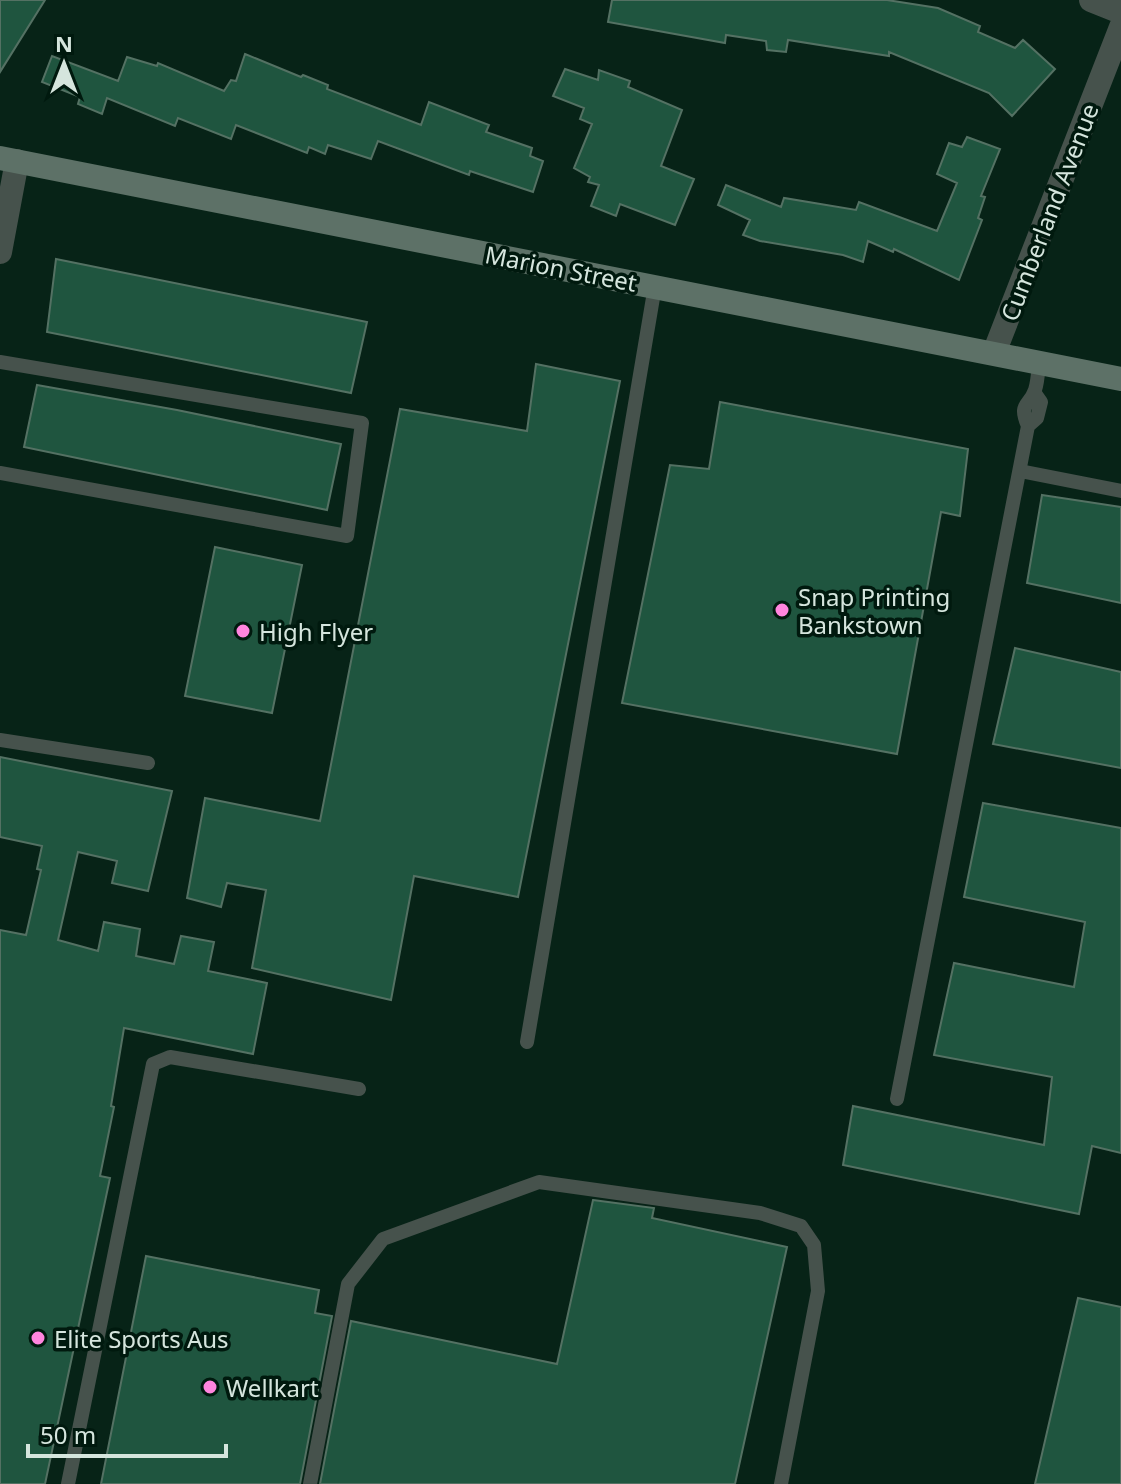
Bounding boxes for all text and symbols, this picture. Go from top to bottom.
north arrow [24,24,104,104]
text: N [55,28,73,58]
street label: Cumberland Avenue [992,99,1106,325]
street label: Marion Street [482,237,640,299]
place label: Snap Printing Bankstown [798,580,950,641]
marker: Snap Printing Bankstown [773,601,791,619]
place label: High Flyer [259,615,373,648]
marker: High Flyer [234,622,252,640]
place label: Elite Sports Aus [54,1322,229,1355]
marker: Elite Sports Aus [29,1329,47,1347]
place label: Wellkart [226,1371,319,1404]
marker: Wellkart [201,1378,219,1396]
scale bar [28,1408,226,1458]
text: 50 m [40,1418,96,1451]

